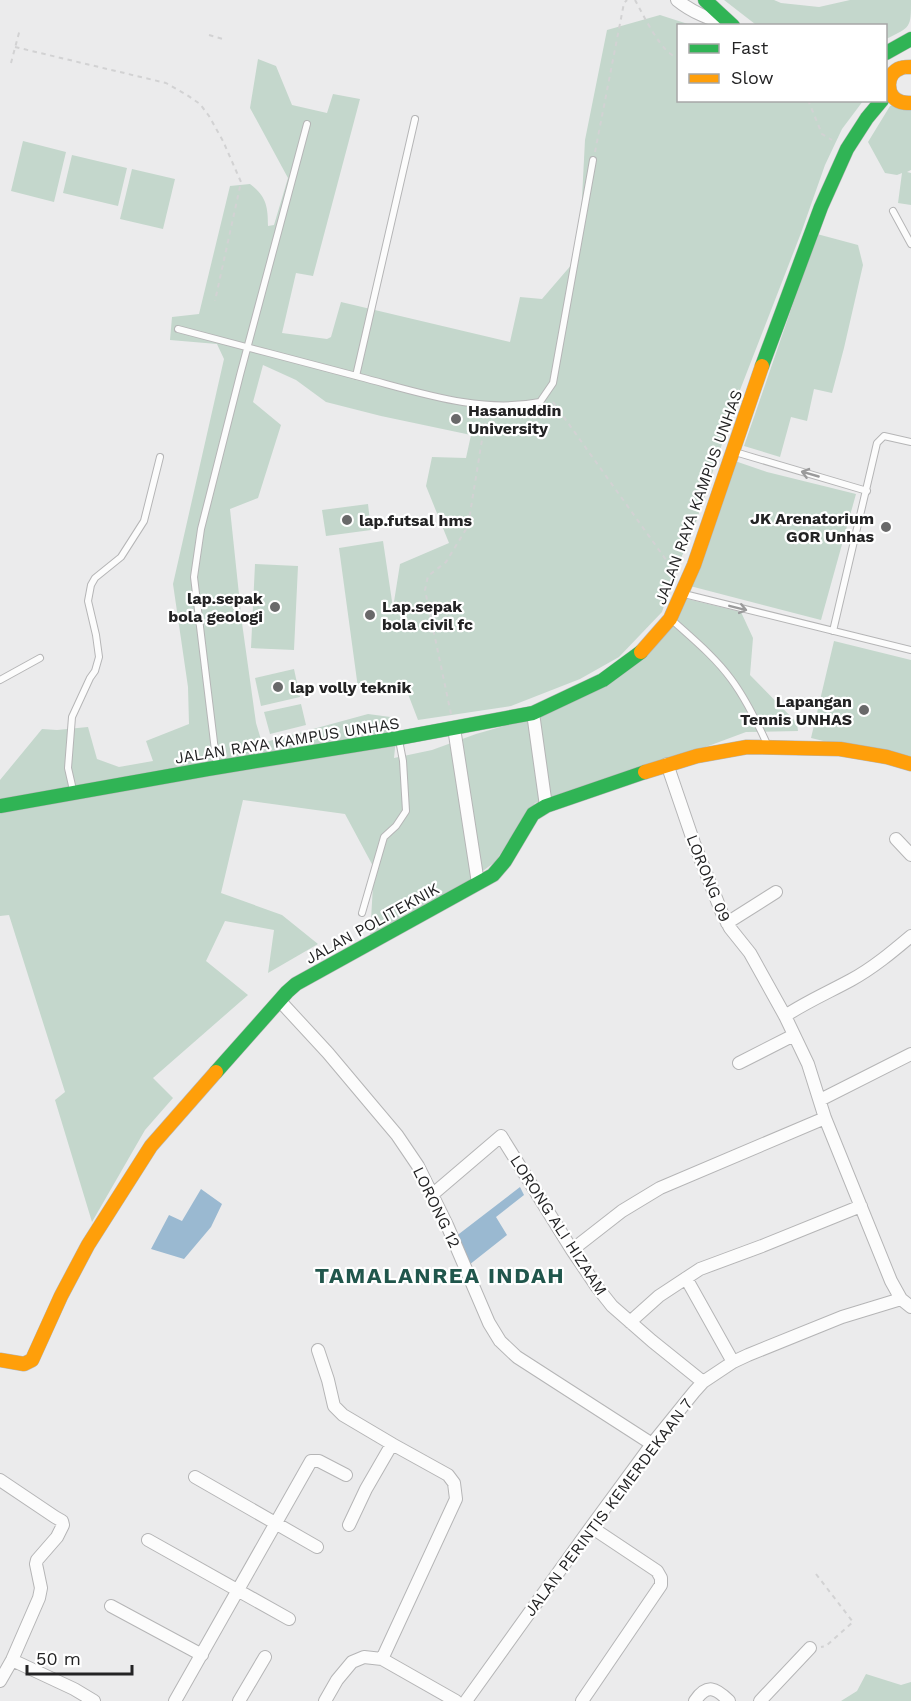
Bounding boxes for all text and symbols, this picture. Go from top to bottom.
legend [677,24,887,102]
text: Fast [731,37,769,58]
text: Slow [731,67,774,88]
street label: JALAN RAYA KAMPUS UNHAS [651,387,746,607]
place label: Hasanuddin University [468,401,561,438]
marker: Hasanuddin University [449,412,463,426]
one-way arrow [801,468,820,480]
place label: JK Arenatorium GOR Unhas [750,509,874,546]
place label: lap.futsal hms [359,511,472,530]
marker: lap.futsal hms [340,513,354,527]
marker: JK Arenatorium GOR Unhas [879,520,893,534]
place label: lap.sepak bola geologi [168,589,263,626]
place label: Lap.sepak bola civil fc [382,597,473,634]
marker: lap.sepak bola geologi [268,600,282,614]
one-way arrow [728,602,747,614]
marker: Lap.sepak bola civil fc [363,608,377,622]
place label: lap volly teknik [290,678,411,697]
marker: lap volly teknik [271,680,285,694]
place label: Lapangan Tennis UNHAS [740,692,852,729]
marker: Lapangan Tennis UNHAS [857,703,871,717]
street label: JALAN RAYA KAMPUS UNHAS [173,713,401,768]
street label: LORONG 09 [682,832,735,925]
street label: JALAN POLITEKNIK [302,879,443,968]
street label: LORONG ALI HIZAAM [506,1152,611,1299]
street label: LORONG 12 [409,1164,464,1251]
district label: TAMALANREA INDAH [315,1263,565,1288]
street label: JALAN PERINTIS KEMERDEKAAN 7 [520,1395,697,1620]
scale bar [27,1638,132,1676]
text: 50 m [36,1648,81,1669]

